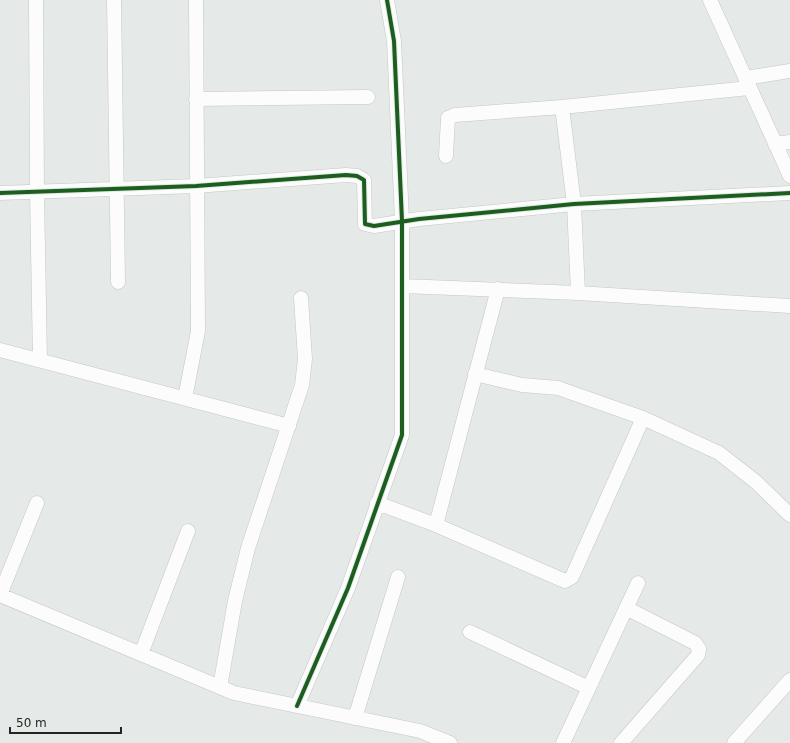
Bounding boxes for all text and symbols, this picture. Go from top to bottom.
scale bar [10,709,121,735]
text: 50 m [16,716,47,730]

